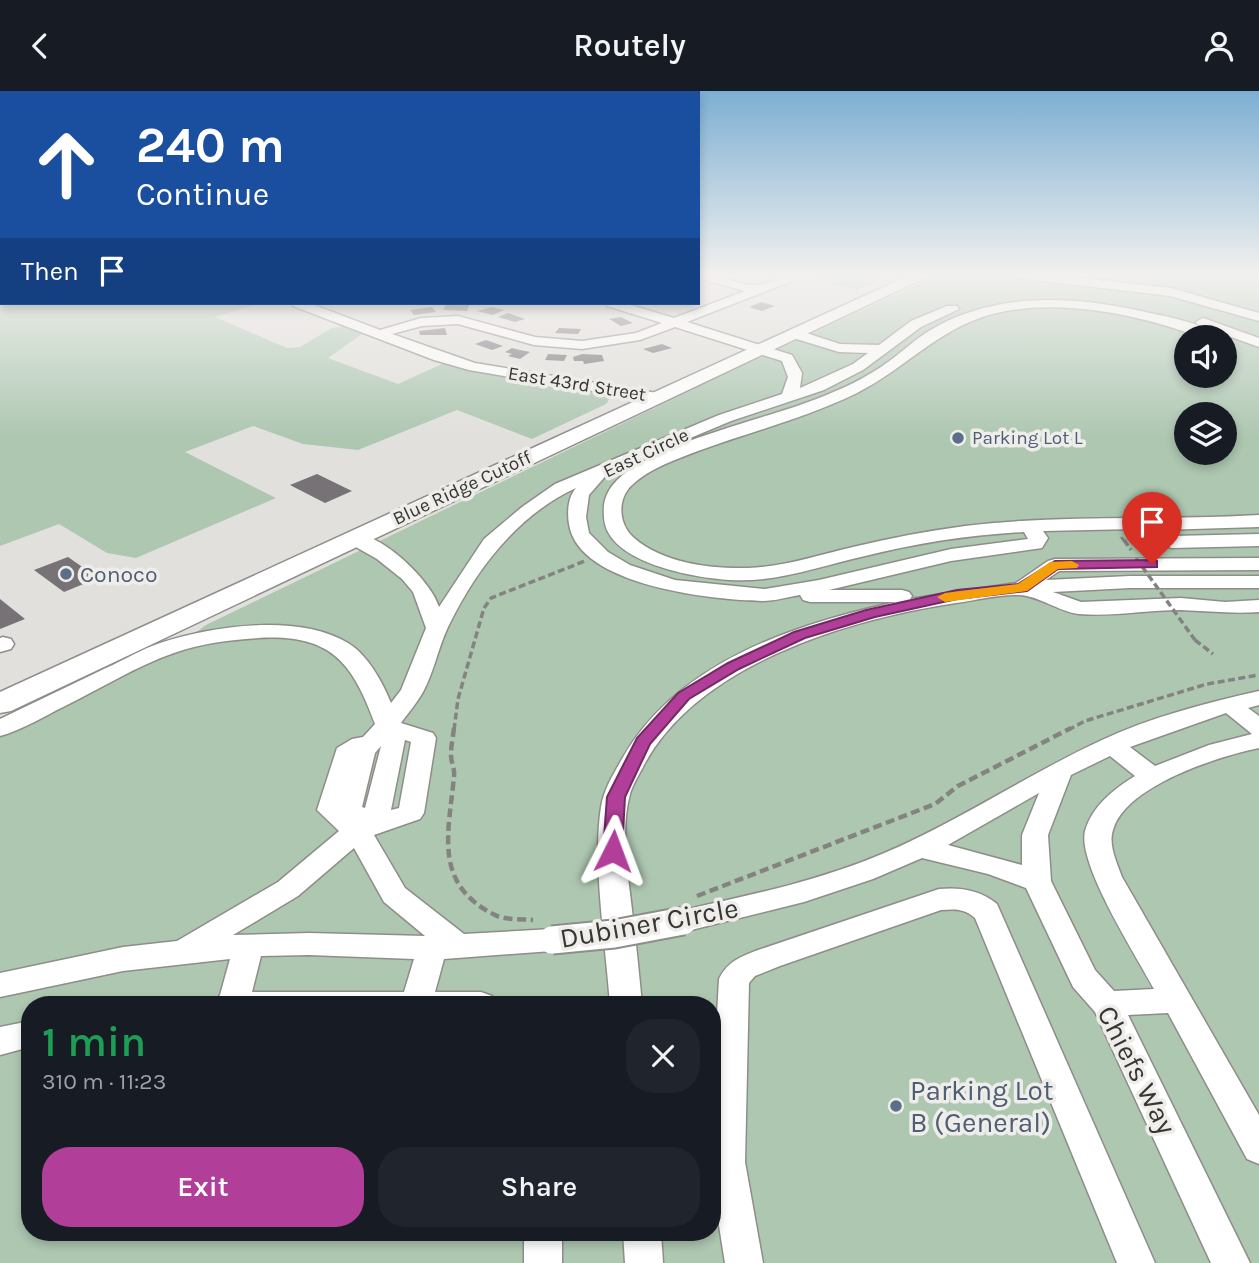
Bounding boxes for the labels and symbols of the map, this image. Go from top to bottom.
street label: East 43rd Street [506,362,648,406]
street label: East Circle [600,424,692,482]
place label: Parking Lot L [972,427,1083,449]
marker: Parking Lot L [950,430,966,446]
street label: Blue Ridge Cutoff [389,446,535,530]
pin [1122,492,1182,564]
place label: Conoco [80,561,158,588]
marker: Conoco [58,566,74,582]
position arrow [576,814,650,888]
street label: Dubiner Circle [557,891,741,955]
street label: Chiefs Way [1091,1000,1183,1140]
place label: Parking Lot B (General) [910,1074,1053,1139]
marker: Parking Lot B (General) [888,1098,904,1114]

